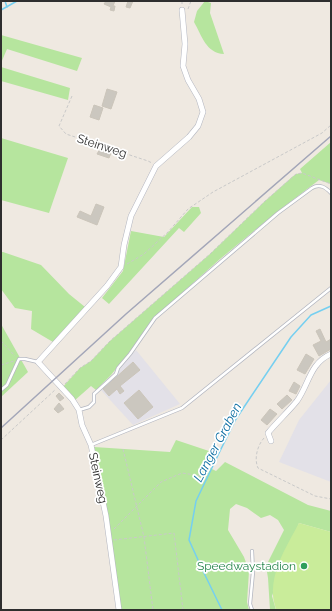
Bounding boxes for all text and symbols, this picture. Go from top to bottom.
street label: Steinweg [75,131,129,161]
water label: Langer Graben [190,400,244,484]
street label: Steinweg [86,451,110,505]
place label: Speedwaystadion [197,559,296,573]
marker: Speedwaystadion [299,561,309,571]

